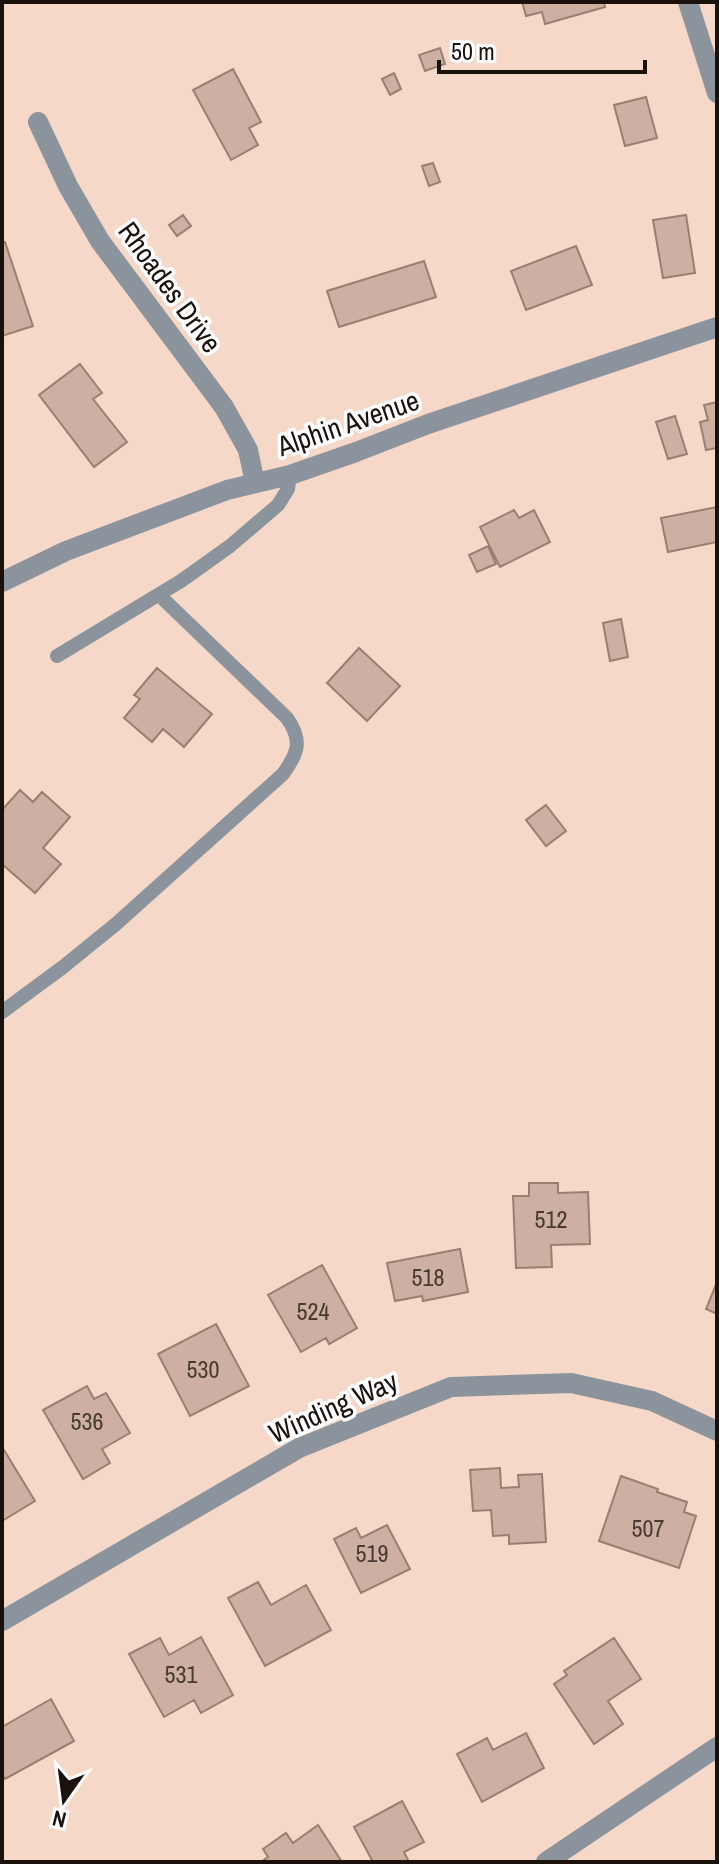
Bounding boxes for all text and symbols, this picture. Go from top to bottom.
scale bar [439,24,645,74]
text: 50 m [451,35,495,67]
street label: Rhoades Drive [110,214,230,360]
street label: Alphin Avenue [271,381,424,465]
house number: 512 [535,1203,567,1235]
house number: 518 [412,1261,444,1293]
house number: 524 [297,1295,329,1327]
house number: 530 [187,1353,219,1385]
street label: Winding Way [263,1362,404,1452]
house number: 536 [71,1405,103,1437]
house number: 507 [632,1512,664,1544]
house number: 519 [356,1537,388,1569]
house number: 531 [165,1658,197,1690]
north arrow [24,1760,104,1840]
text: N [49,1803,69,1836]

